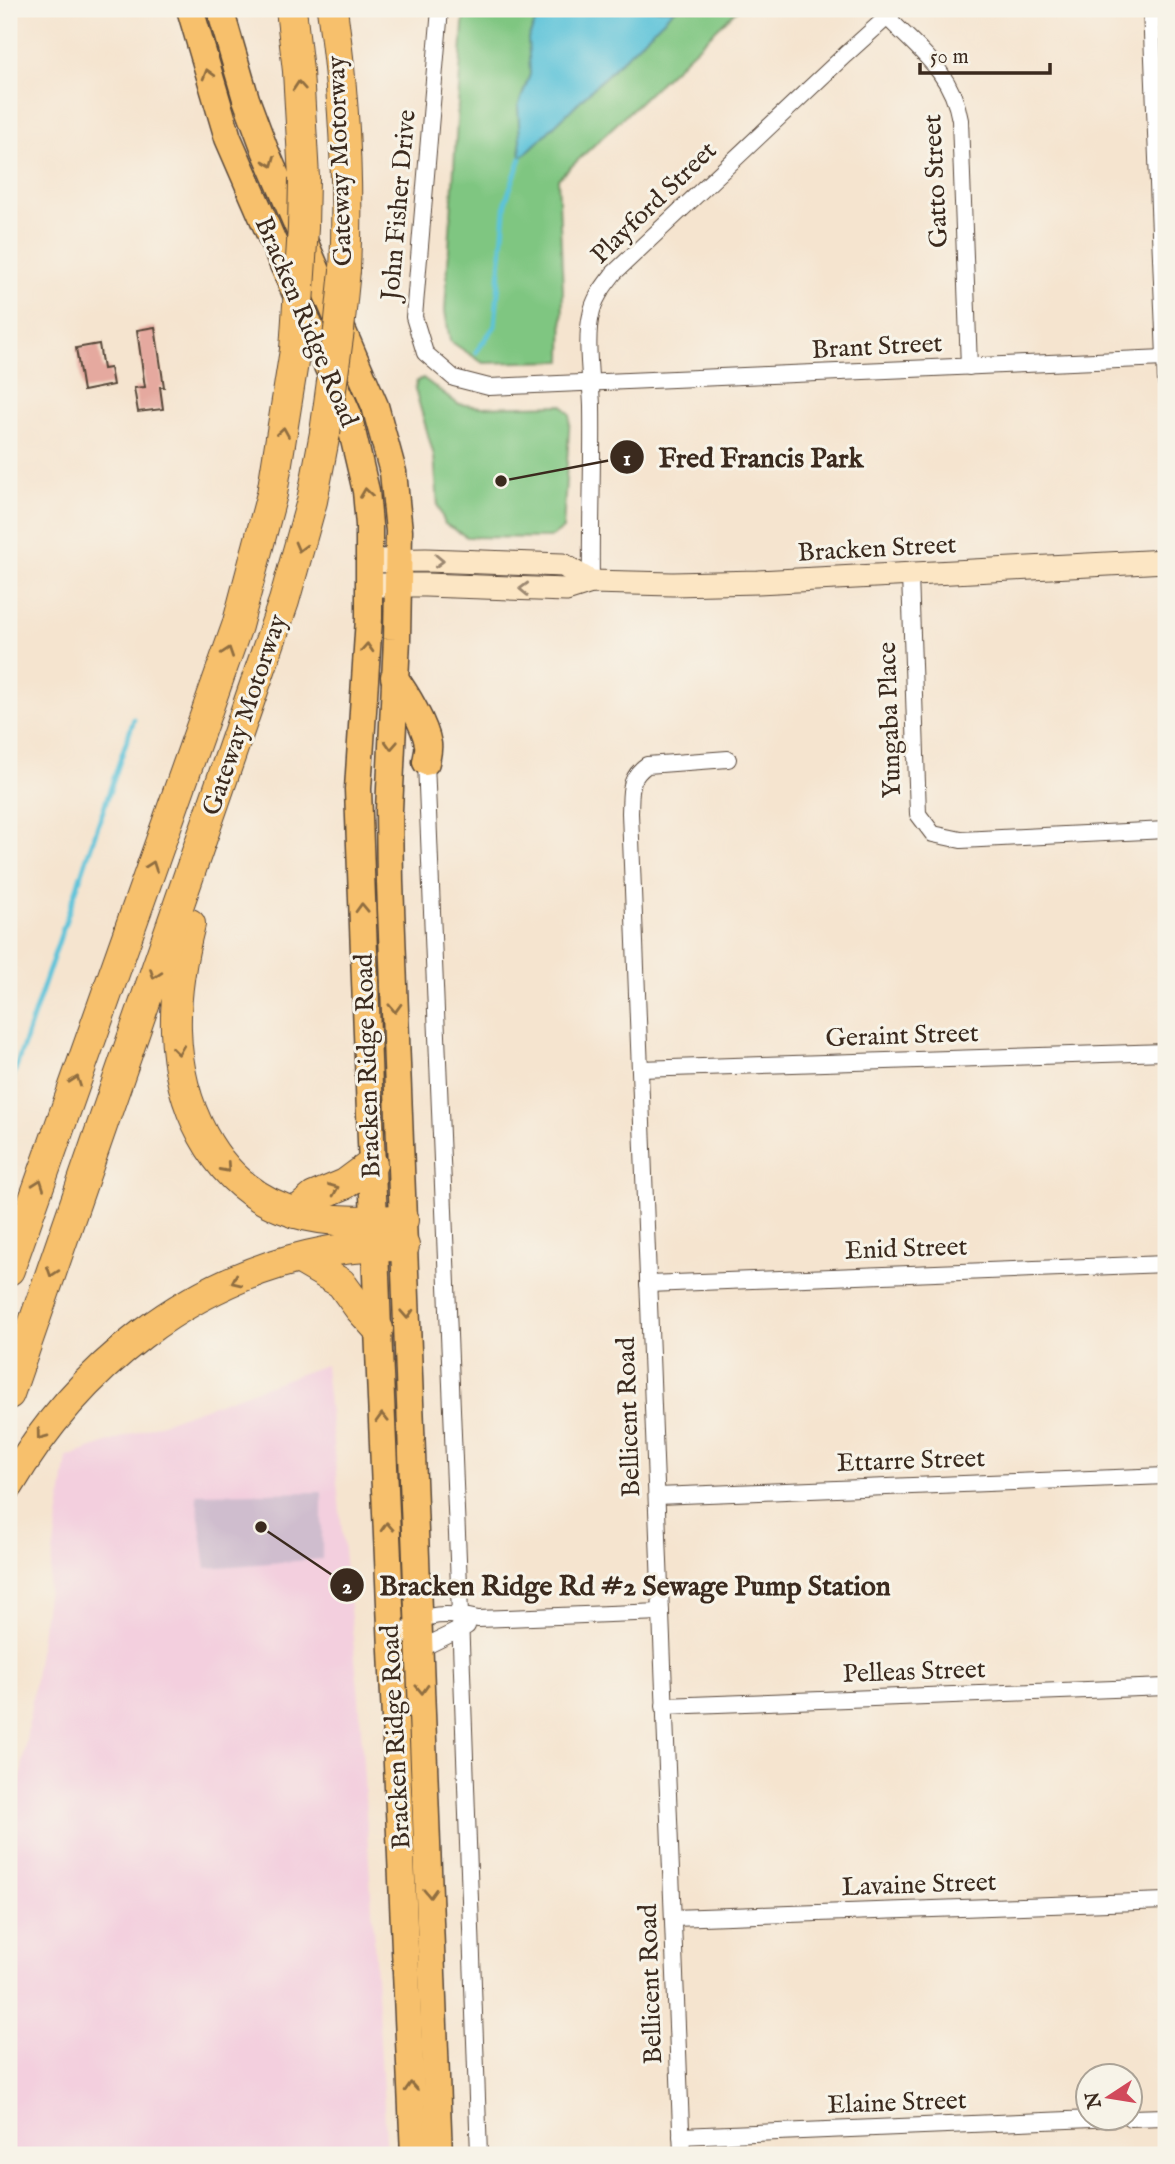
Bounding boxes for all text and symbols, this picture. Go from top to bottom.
scale bar [920,32,1049,76]
text: 50 m [930,44,969,71]
street label: Gateway Motorway [320,55,360,267]
one-way arrow [202,68,217,80]
one-way arrow [292,80,307,91]
street label: John Fisher Drive [374,108,424,305]
street label: Gatto Street [916,113,956,249]
street label: Playford Street [584,135,724,271]
one-way arrow [262,156,276,168]
street label: Bracken Ridge Road [247,212,365,432]
street label: Brant Street [811,327,943,367]
one-way arrow [275,426,290,437]
callout: Fred Francis Park [610,433,878,482]
text: Fred Francis Park [658,442,865,477]
text: 1 [623,446,631,473]
one-way arrow [359,487,374,499]
street label: Bracken Street [797,528,957,570]
one-way arrow [294,541,308,553]
one-way arrow [434,553,445,568]
one-way arrow [518,581,529,596]
street label: Gateway Motorway [195,610,295,820]
street label: Yungaba Place [871,641,909,799]
one-way arrow [359,642,374,653]
one-way arrow [220,646,234,659]
one-way arrow [383,740,398,751]
one-way arrow [144,861,158,873]
one-way arrow [355,902,370,913]
street label: Bracken Ridge Road [348,953,388,1179]
one-way arrow [149,967,163,979]
one-way arrow [387,1003,402,1014]
street label: Geraint Street [825,1017,979,1055]
one-way arrow [171,1044,186,1056]
one-way arrow [68,1075,82,1087]
one-way arrow [218,1160,230,1173]
one-way arrow [31,1179,45,1191]
one-way arrow [327,1183,339,1197]
street label: Enid Street [844,1230,968,1268]
one-way arrow [46,1265,60,1277]
one-way arrow [231,1273,243,1287]
one-way arrow [400,1308,415,1319]
street label: Bellicent Road [610,1336,648,1498]
one-way arrow [375,1413,390,1424]
one-way arrow [36,1428,49,1440]
street label: Ettarre Street [836,1442,986,1480]
one-way arrow [379,1522,394,1533]
callout: Bracken Ridge Rd #2 Sewage Pump Station [330,1561,904,1610]
text: Bracken Ridge Rd #2 Sewage Pump Station [379,1570,891,1605]
text: 2 [342,1574,352,1601]
street label: Bracken Ridge Road [374,1624,418,1850]
street label: Pelleas Street [842,1653,986,1691]
one-way arrow [414,1684,429,1695]
street label: Lavaine Street [841,1866,997,1904]
one-way arrow [422,1888,437,1899]
street label: Bellicent Road [632,1903,670,2065]
north arrow [1074,2062,1144,2132]
one-way arrow [403,2081,418,2092]
street label: Elaine Street [827,2084,967,2122]
text: N [1081,2089,1108,2112]

